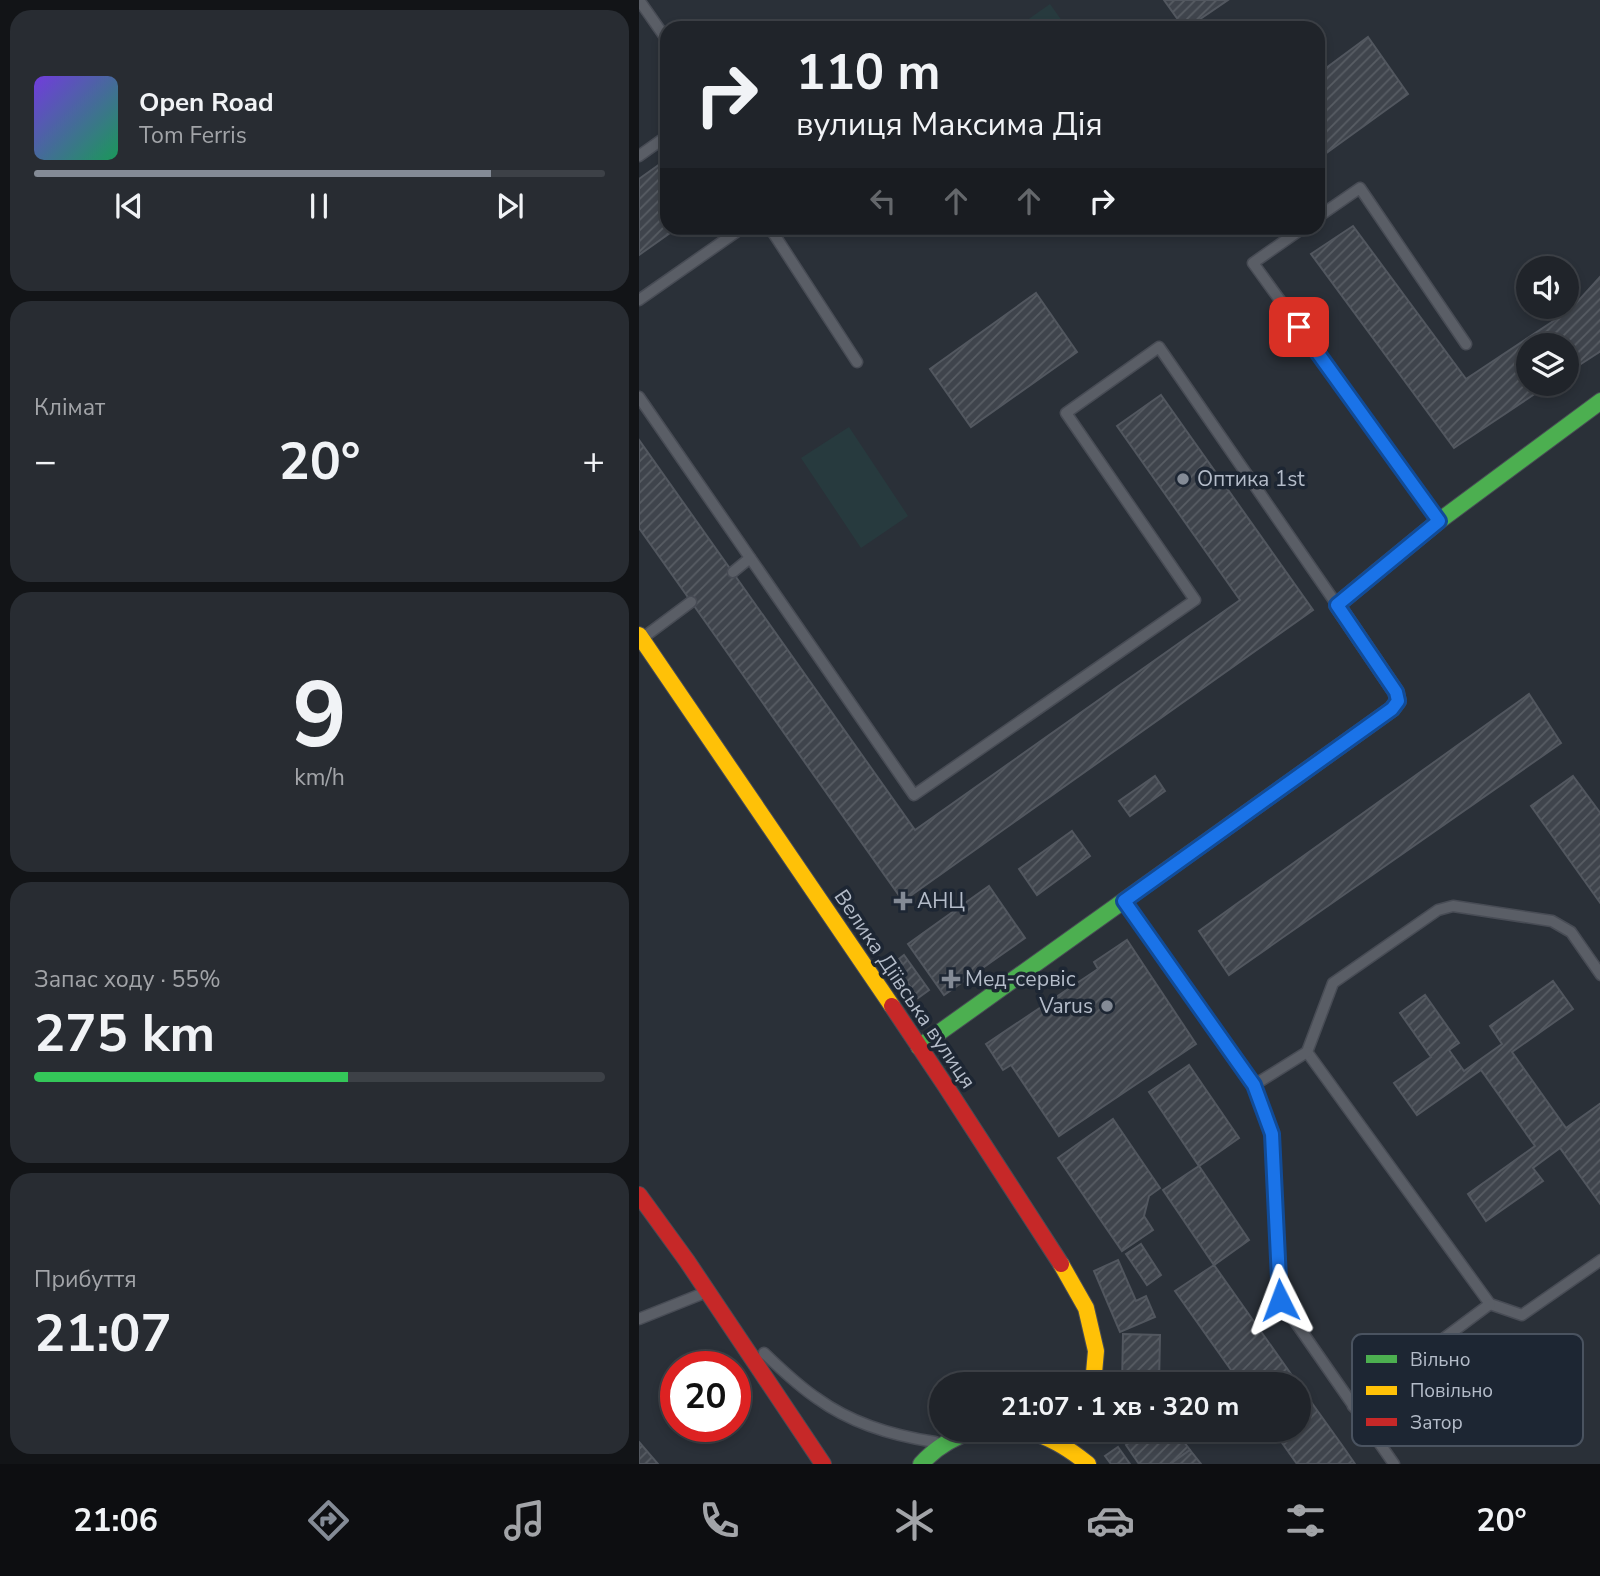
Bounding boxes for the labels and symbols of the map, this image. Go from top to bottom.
pin [1269,297,1329,357]
place label: Оптика 1st [1197,465,1305,493]
marker: Оптика 1st [1175,471,1191,487]
street label: Велика Діївська вулиця [828,884,982,1094]
place label: АНЦ [917,887,965,915]
marker: АНЦ [895,893,911,909]
place label: Мед-сервіс [965,965,1076,993]
marker: Мед-сервіс [943,971,959,987]
place label: Varus [1038,992,1093,1020]
marker: Varus [1099,998,1115,1014]
position arrow [1243,1263,1317,1337]
legend [1352,1334,1583,1446]
text: Вільно [1410,1347,1470,1373]
speed limit sign: 20 [660,1351,751,1442]
text: Повільно [1410,1378,1493,1404]
text: Затор [1410,1410,1463,1436]

